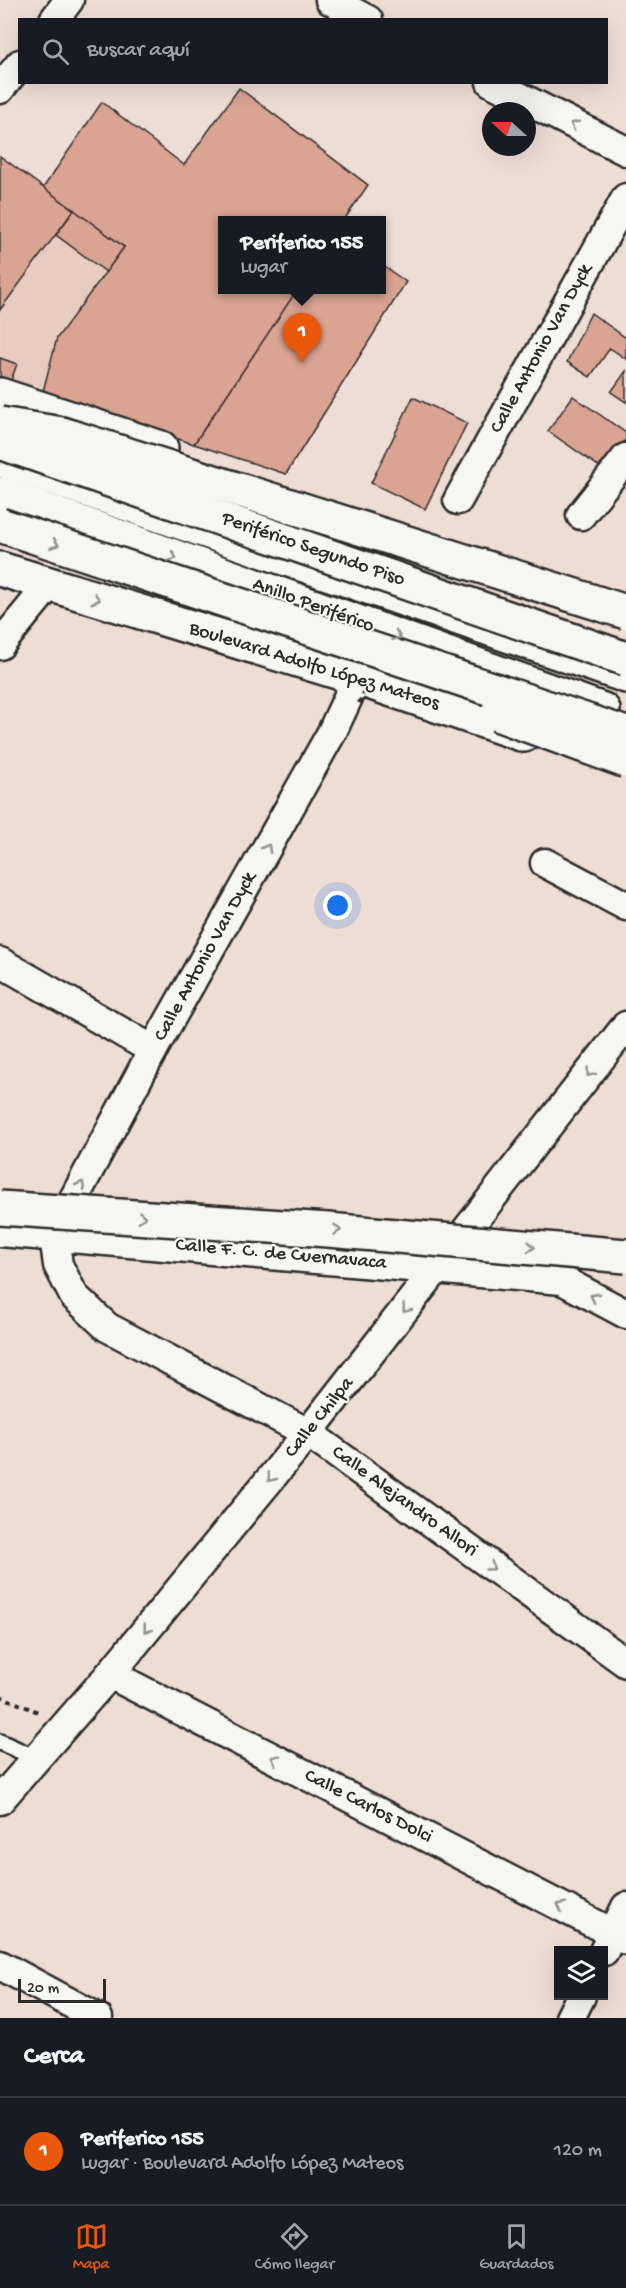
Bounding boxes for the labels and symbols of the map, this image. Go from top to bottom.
north arrow [482,102,536,156]
one-way arrow [570,121,580,132]
street label: Calle Antonio Van Dyck [486,259,599,438]
pin: 1 [282,314,322,363]
street label: Periférico Segundo Piso [217,507,408,592]
one-way arrow [49,536,60,549]
one-way arrow [168,549,178,562]
street label: Anillo Periférico [249,573,377,639]
one-way arrow [90,592,101,604]
street label: Boulevard Adolfo López Mateos [185,618,442,716]
one-way arrow [391,629,402,642]
one-way arrow [260,844,271,854]
street label: Calle Antonio Van Dyck [150,867,263,1046]
your location [323,891,352,920]
one-way arrow [587,1066,598,1077]
one-way arrow [74,1180,85,1191]
one-way arrow [138,1211,147,1224]
one-way arrow [332,1224,341,1237]
street label: Calle F. C. de Cuernavaca [175,1234,388,1276]
one-way arrow [526,1240,536,1253]
one-way arrow [590,1293,600,1304]
one-way arrow [403,1303,414,1314]
street label: Calle Chilpa [281,1372,360,1463]
street label: Calle Alejandro Allori [326,1441,482,1563]
one-way arrow [268,1471,279,1482]
one-way arrow [485,1560,496,1571]
one-way arrow [144,1622,155,1633]
one-way arrow [271,1755,282,1766]
street label: Calle Carlos Dolci [300,1765,436,1849]
one-way arrow [556,1902,567,1913]
scale bar [18,1976,106,2004]

